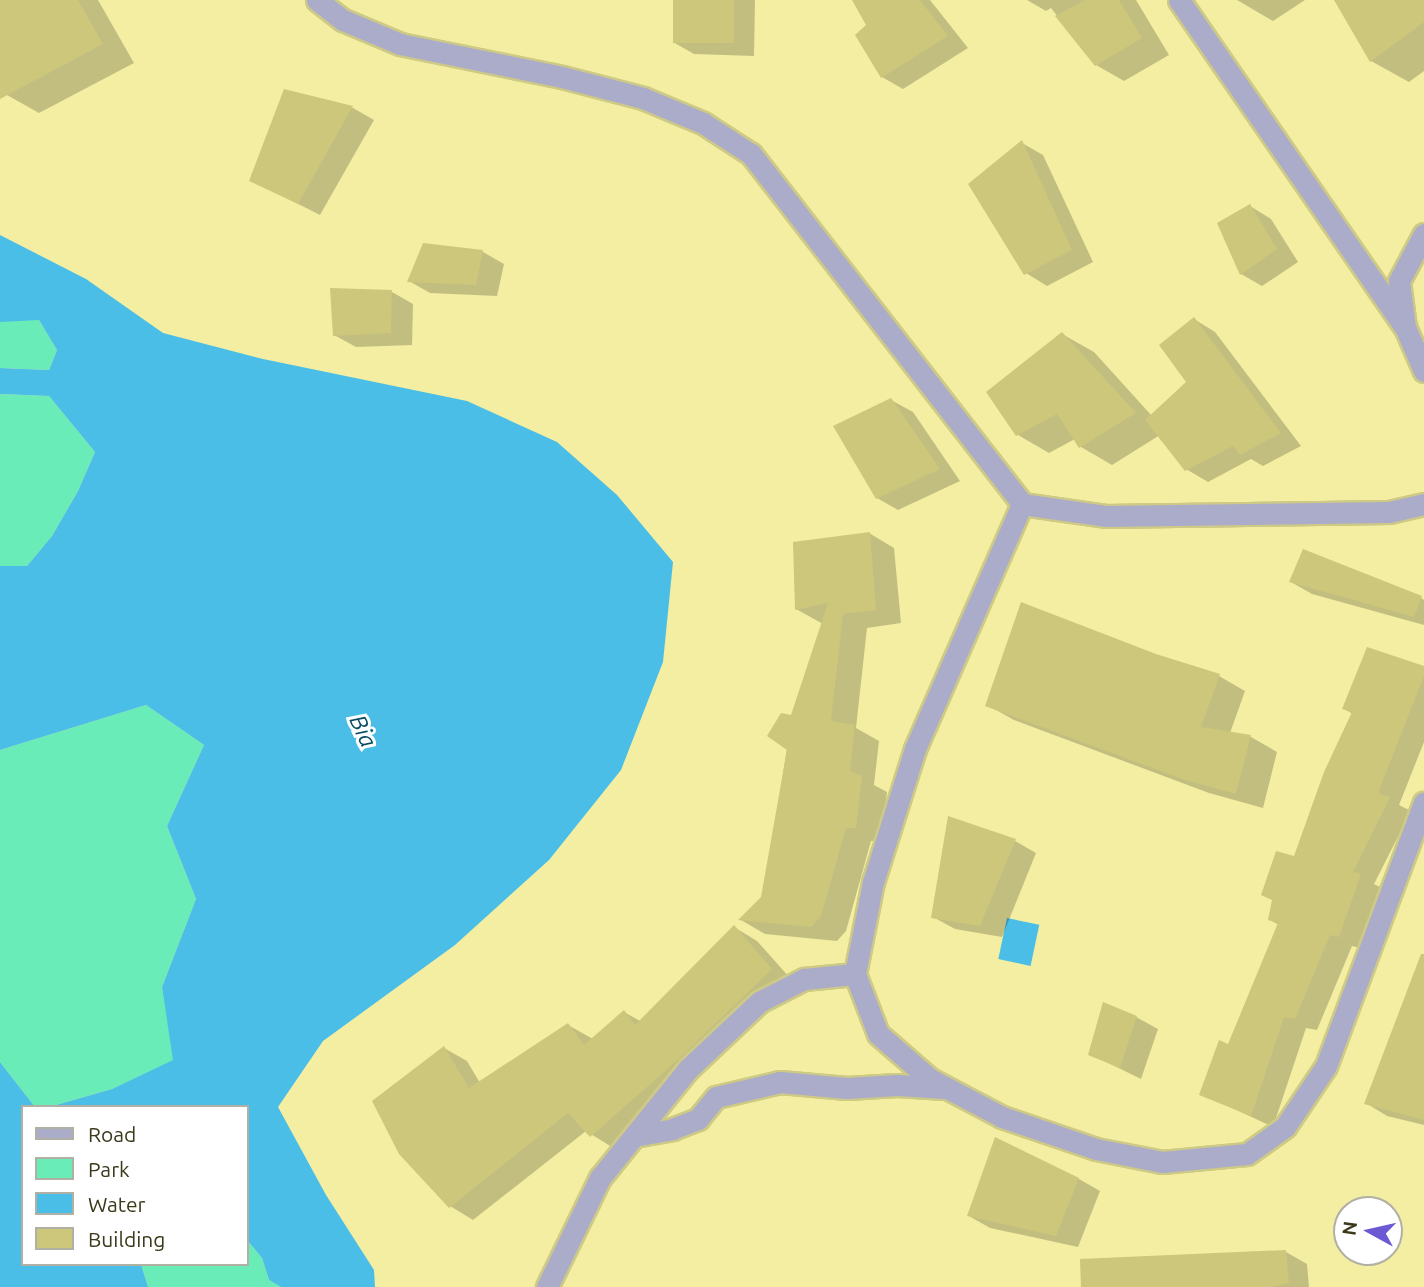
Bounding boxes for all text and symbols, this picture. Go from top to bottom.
water label: Bia [344,711,382,751]
legend [21,1105,248,1266]
text: Road [88,1122,136,1146]
text: Park [88,1157,130,1181]
text: Water [88,1192,146,1216]
north arrow [1333,1196,1403,1266]
text: N [1337,1220,1361,1237]
text: Building [88,1227,165,1251]

